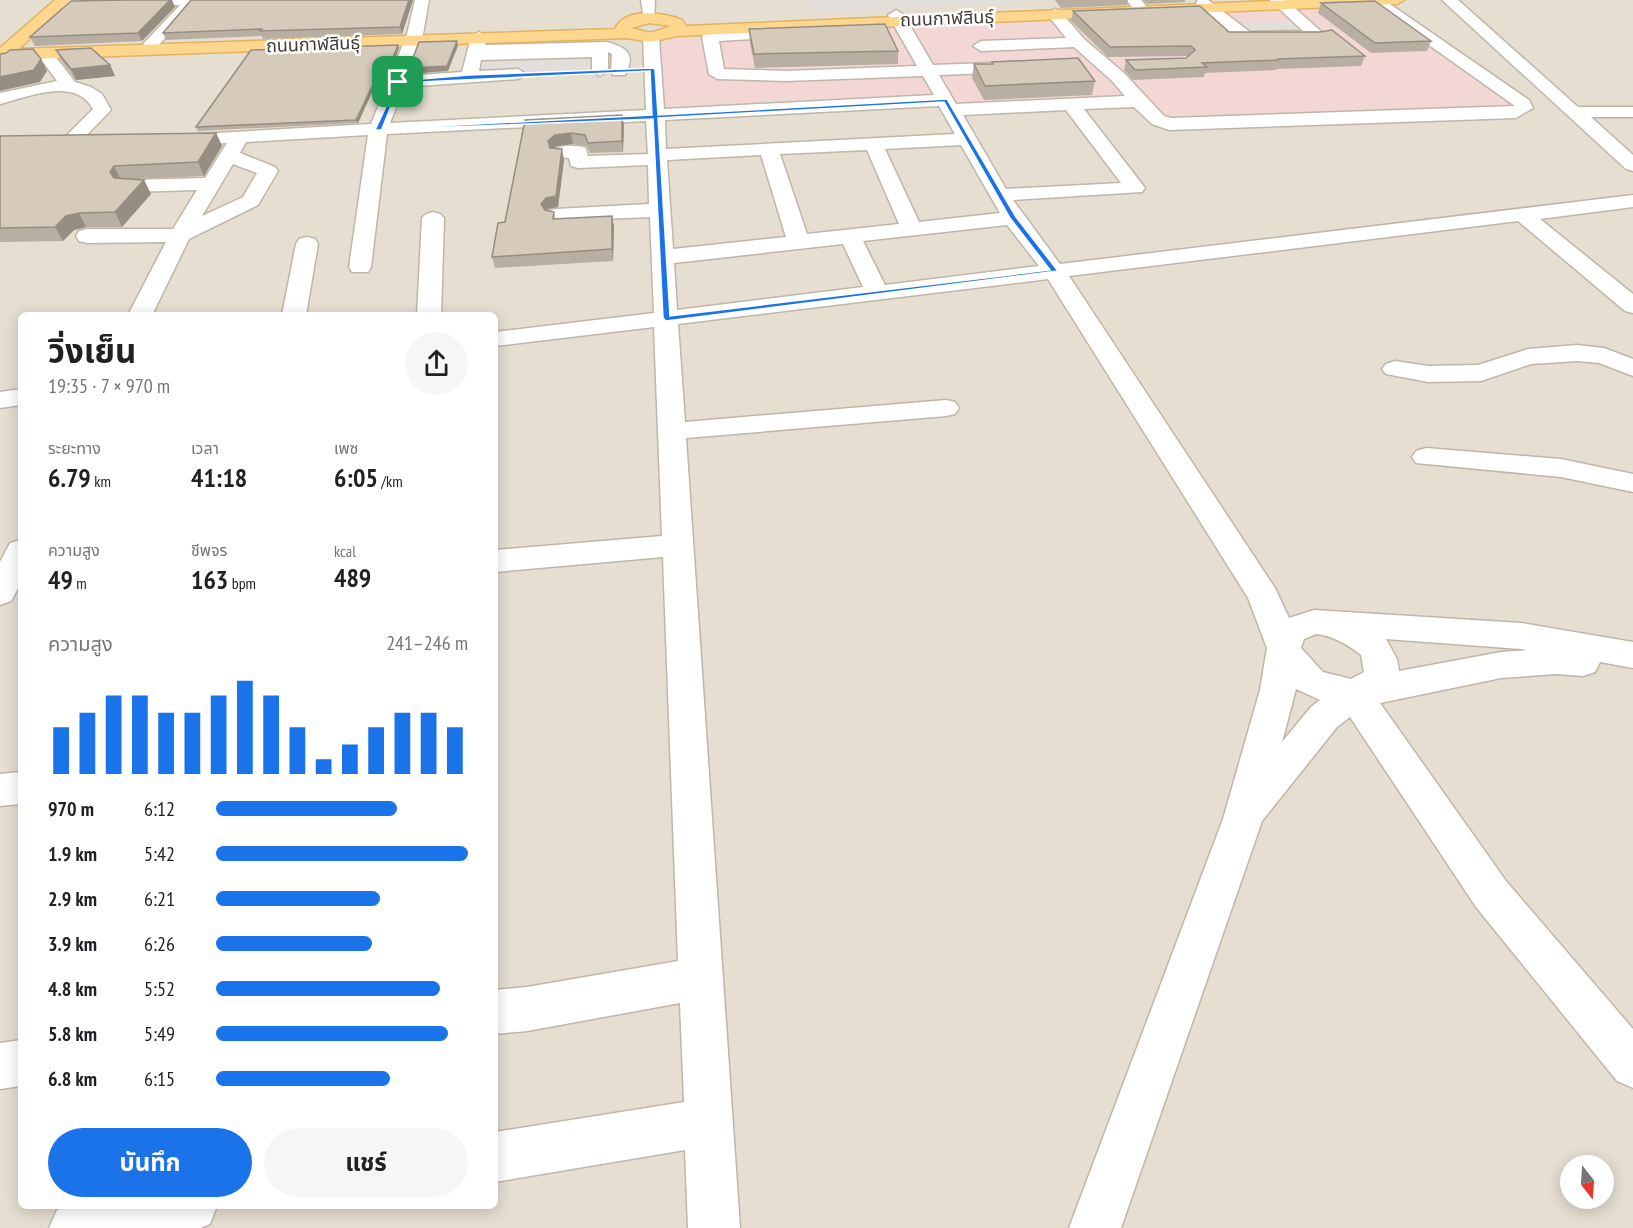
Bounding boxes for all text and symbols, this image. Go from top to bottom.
street label: ถนนกาฬสินธุ์ [900,5,995,31]
street label: ถนนกาฬสินธุ์ [266,31,361,57]
pin [372,56,423,107]
icon: arrive [381,65,414,98]
text: วิ่งเย็น [48,329,136,372]
button: share [405,332,468,395]
text: 19:35 · 7 × 970 m [48,373,170,399]
text: ระยะทาง [48,438,101,458]
text: เวลา [191,438,219,458]
text: เพซ [334,438,358,458]
text: 6.79 [48,461,91,494]
text: 41:18 [191,461,247,494]
text: 6:05 [334,461,378,494]
text: km [91,471,111,491]
text: /km [378,471,403,491]
text: ความสูง [48,540,100,560]
text: ชีพจร [191,540,227,560]
text: kcal [334,541,356,561]
text: 489 [334,561,371,594]
text: 49 [48,563,73,596]
text: 163 [191,563,228,596]
text: m [73,573,87,593]
text: bpm [228,573,256,593]
text: 241–246 m [386,630,468,656]
text: ความสูง [48,631,113,657]
text: 970 m [48,796,94,822]
text: 6:12 [144,796,175,822]
text: 1.9 km [48,841,97,867]
text: 5:42 [144,841,175,867]
text: 2.9 km [48,886,97,912]
text: 6:21 [144,886,175,912]
text: 3.9 km [48,931,97,957]
text: 6:26 [144,931,175,957]
text: 4.8 km [48,976,97,1002]
text: 5:52 [144,976,175,1002]
text: 5.8 km [48,1021,97,1047]
text: 5:49 [144,1021,175,1047]
text: 6.8 km [48,1066,97,1092]
text: 6:15 [144,1066,175,1092]
button: บันทึก [48,1128,252,1197]
button: แชร์ [264,1128,468,1197]
north arrow [1560,1155,1614,1209]
map controls [1560,1155,1614,1209]

